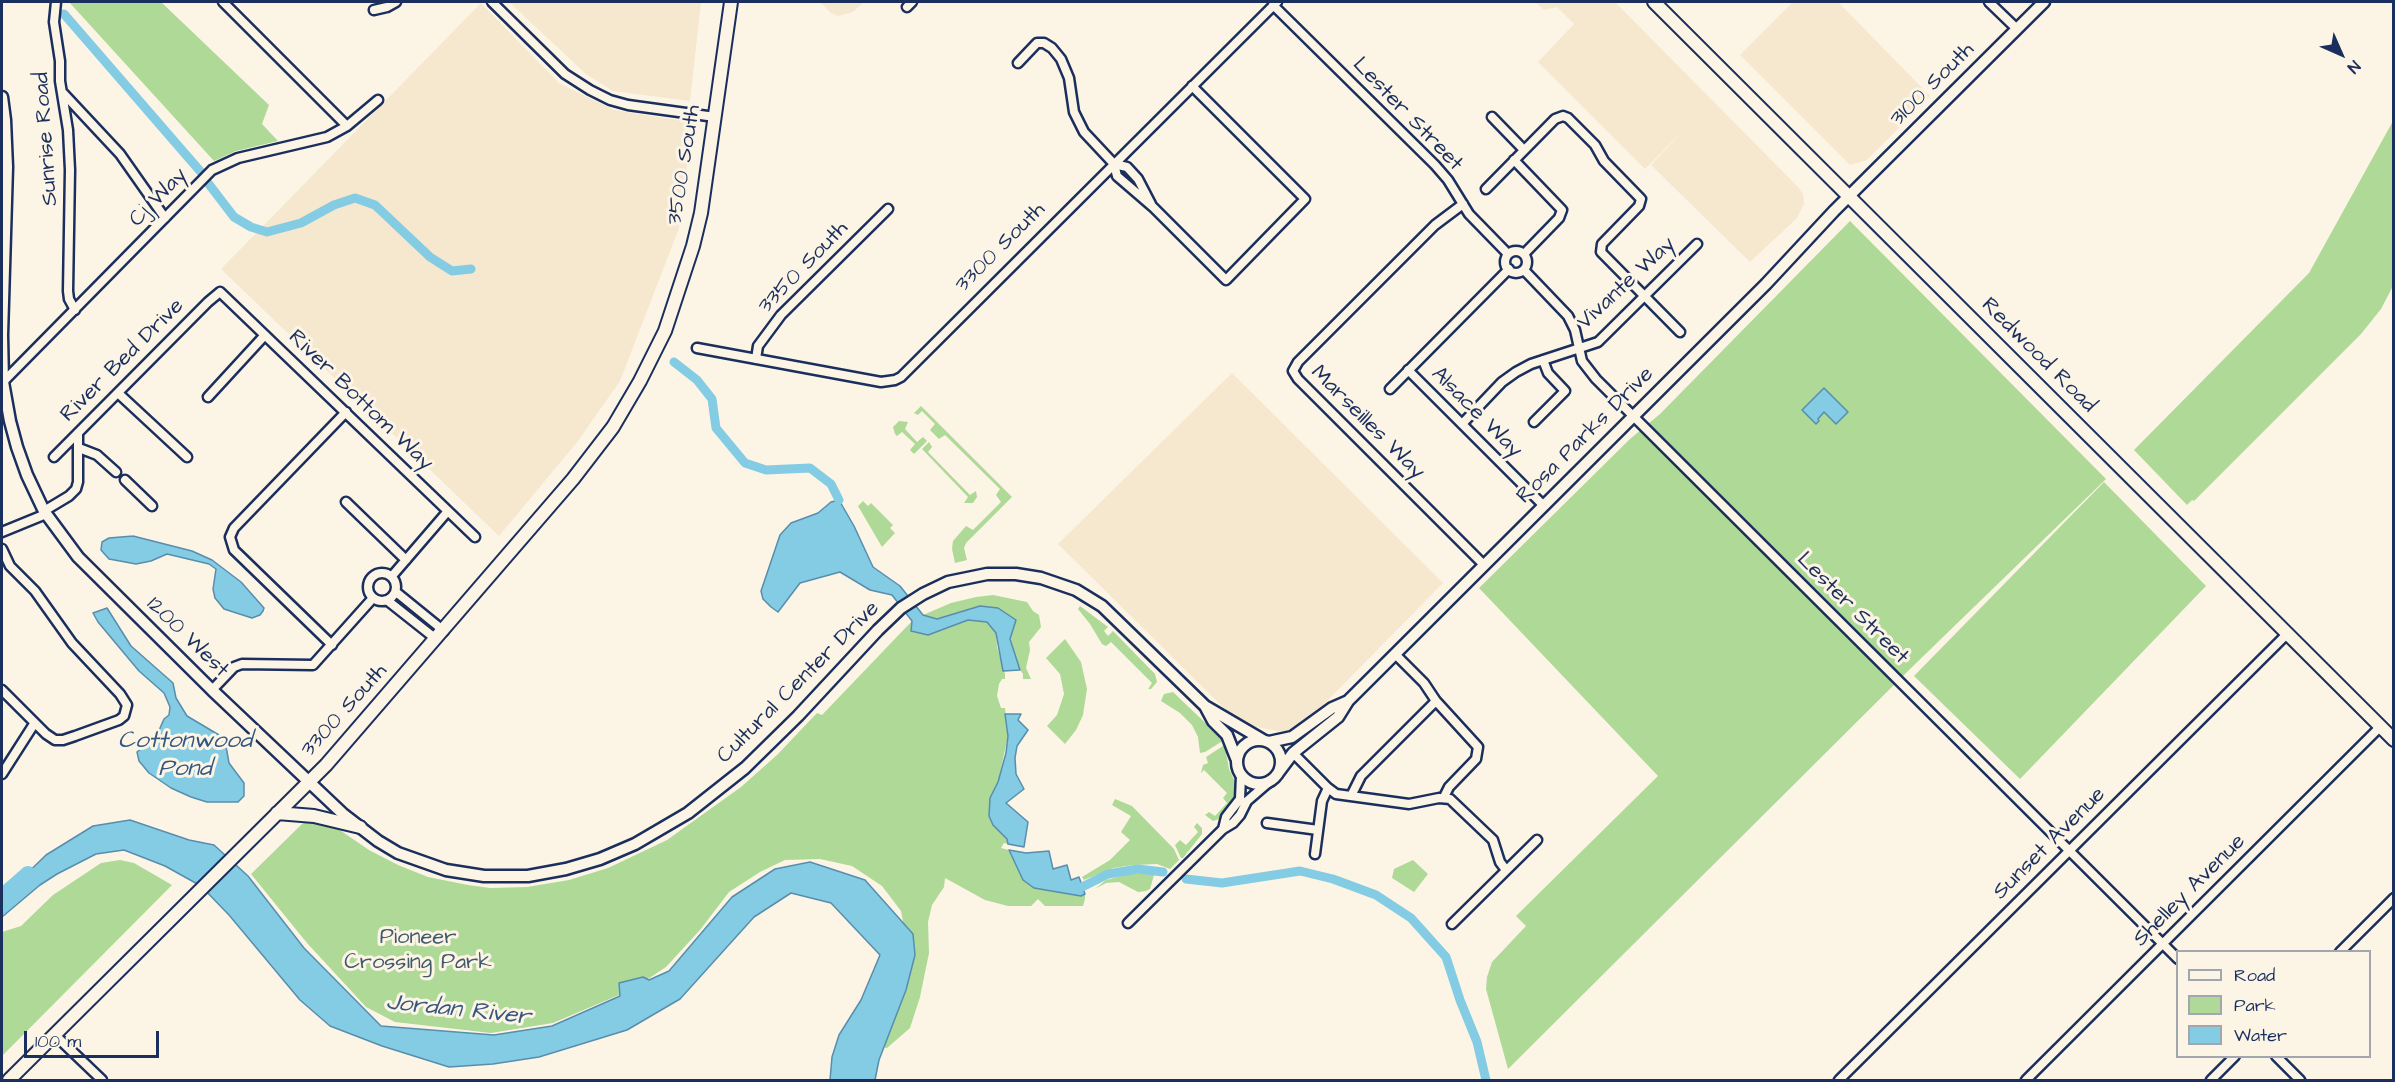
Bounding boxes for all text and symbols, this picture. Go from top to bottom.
north arrow [2311,24,2371,84]
street label: 3100 South [1885,37,1981,133]
street label: Lester Street [1346,53,1468,177]
text: N [2342,55,2365,78]
street label: Sunrise Road [29,71,65,207]
street label: 3500 South [663,103,707,227]
street label: Cj Way [124,163,194,233]
street label: 3300 South [951,198,1051,298]
street label: 3350 South [753,216,855,320]
street label: Vivante Way [1573,232,1681,336]
street label: Redwood Road [1975,293,2101,419]
street label: River Bed Drive [56,294,190,428]
street label: River Bottom Way [282,325,438,477]
street label: Marseilles Way [1304,360,1430,486]
street label: Alsace Way [1425,362,1527,464]
street label: Rosa Parks Drive [1512,362,1660,510]
street label: Lester Street [1790,547,1914,671]
street label: 1200 West [140,592,234,684]
street label: Cultural Center Drive [712,596,886,770]
street label: 3300 South [296,659,394,763]
water label: Cottonwood Pond [118,728,252,784]
street label: Sunset Avenue [1988,782,2112,906]
street label: Shelley Avenue [2128,829,2252,953]
park label: Pioneer Crossing Park [344,925,492,976]
legend [2176,950,2371,1058]
text: Road [2234,963,2275,988]
water label: Jordan River [384,989,532,1033]
text: Park [2234,993,2276,1018]
scale bar [27,1019,162,1057]
text: Water [2234,1023,2287,1048]
text: 100 m [35,1029,81,1054]

